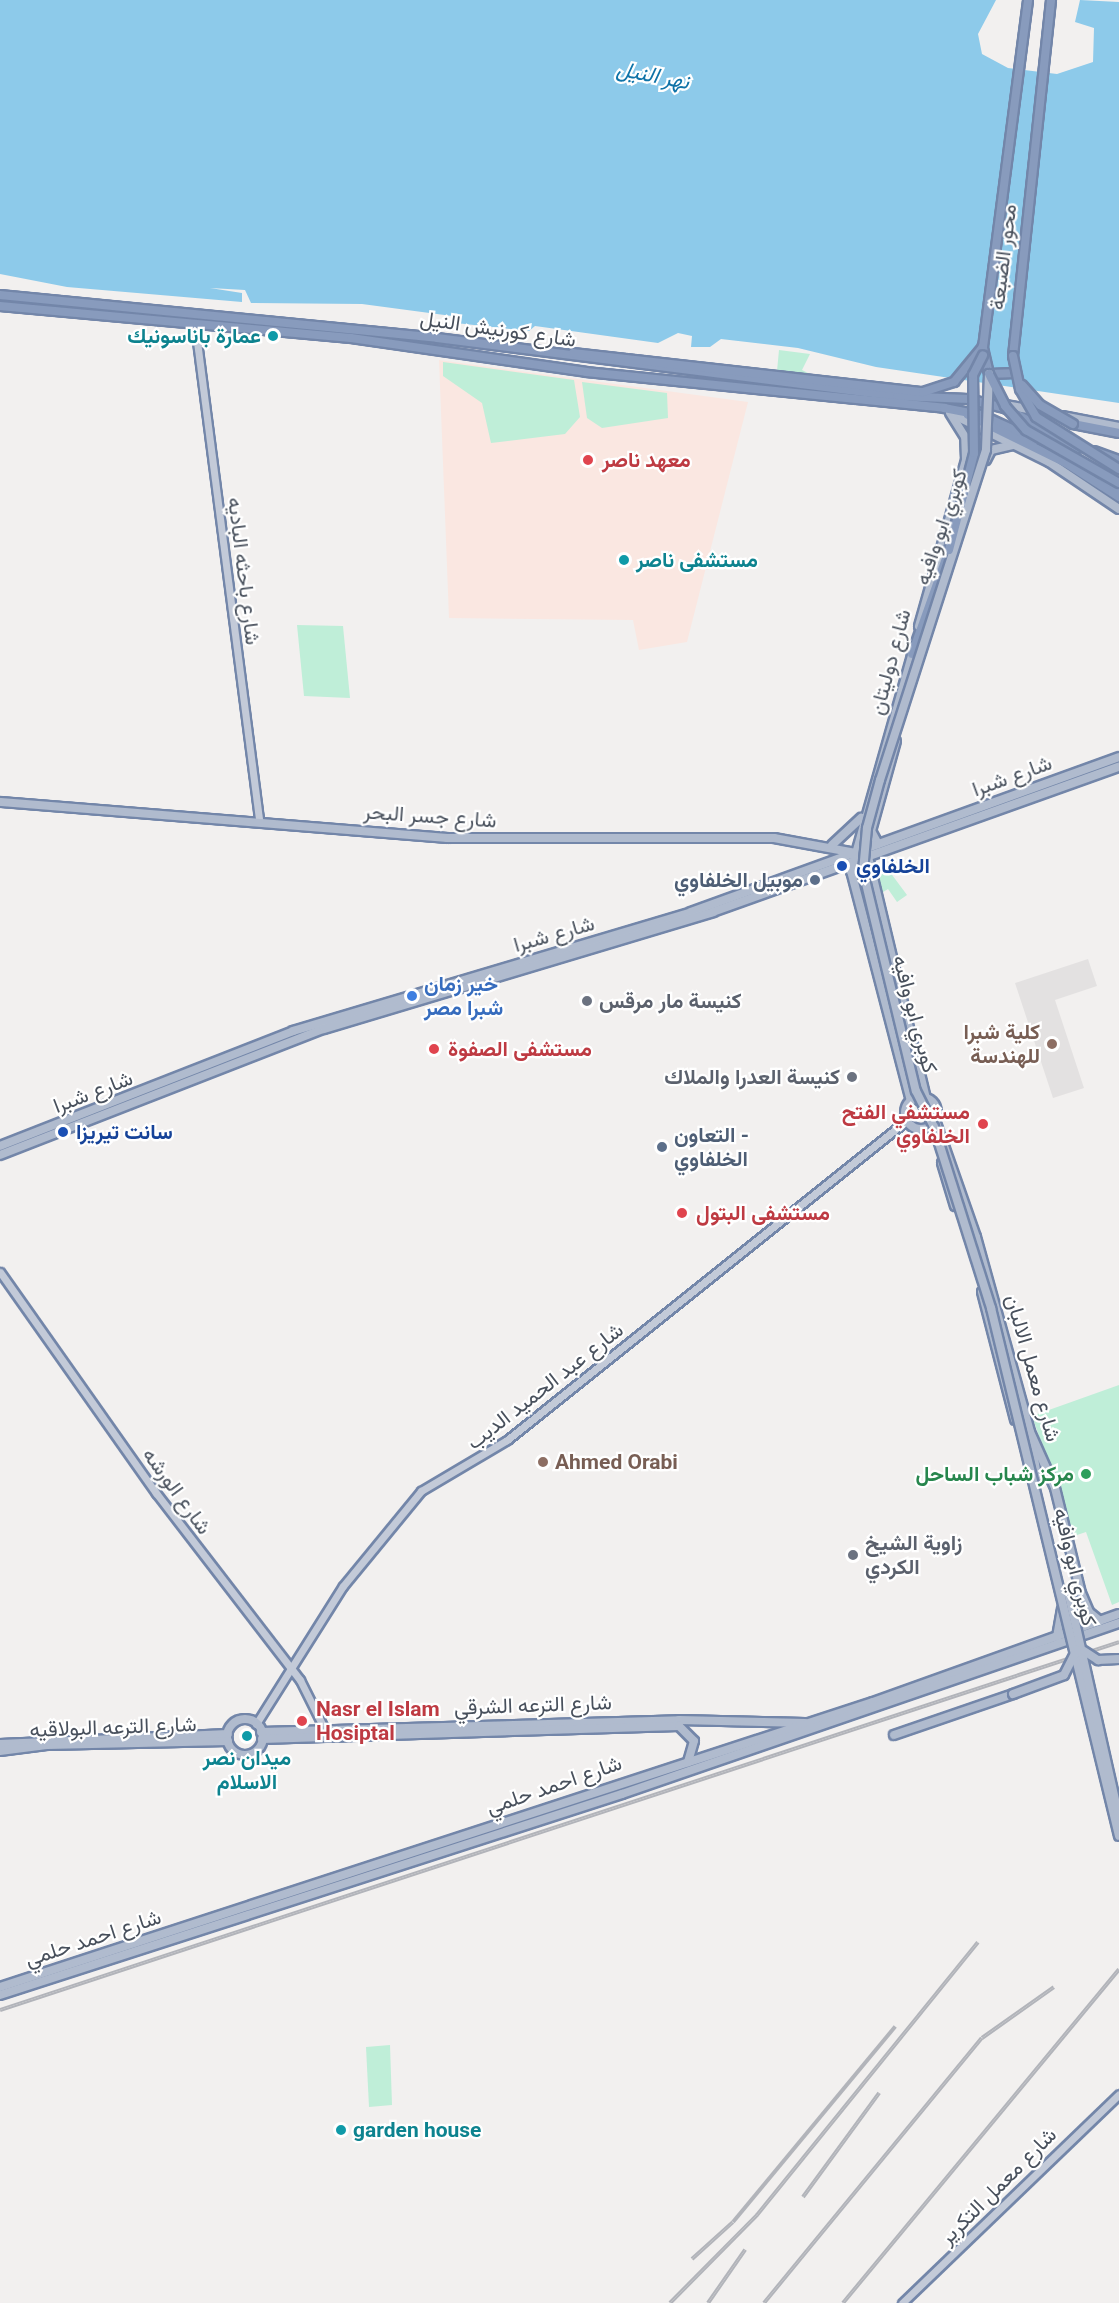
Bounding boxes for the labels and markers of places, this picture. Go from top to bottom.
place label: عمارة باناسونيك [127,323,261,349]
marker: عمارة باناسونيك [266,329,280,343]
place label: معهد ناصر [602,447,691,473]
marker: معهد ناصر [579,451,597,469]
place label: مستشفى ناصر [636,547,758,573]
marker: مستشفى ناصر [617,553,631,567]
place label: الخلفاوي [856,853,930,879]
marker: الخلفاوي [833,857,851,875]
place label: موبيل الخلفاوي [674,867,803,893]
marker: موبيل الخلفاوي [808,873,822,887]
place label: خير زمان شبرا مصر [424,971,503,1021]
place label: كنيسة مار مرقس [599,988,742,1014]
marker: خير زمان شبرا مصر [405,989,419,1003]
marker: كنيسة مار مرقس [580,994,594,1008]
place label: كلية شبرا للهندسة [963,1019,1040,1069]
place label: مستشفى الصفوة [448,1036,592,1062]
marker: كلية شبرا للهندسة [1045,1037,1059,1051]
marker: مستشفى الصفوة [425,1040,443,1058]
place label: كنيسة العدرا والملاك [664,1064,840,1090]
marker: كنيسة العدرا والملاك [845,1070,859,1084]
place label: مستشفي الفتح الخلفاوي [842,1099,970,1149]
marker: مستشفي الفتح الخلفاوي [974,1115,992,1133]
place label: سانت تيريزا [76,1119,173,1145]
place label: التعاون - الخلفاوي [674,1122,749,1172]
marker: سانت تيريزا [54,1123,72,1141]
marker: التعاون - الخلفاوي [655,1140,669,1154]
place label: مستشفى البتول [696,1200,830,1226]
marker: مستشفى البتول [673,1204,691,1222]
place label: Ahmed Orabi [555,1449,678,1475]
marker: Ahmed Orabi [536,1455,550,1469]
place label: مركز شباب الساحل [916,1461,1074,1487]
marker: مركز شباب الساحل [1079,1467,1093,1481]
place label: زاوية الشيخ الكردي [865,1530,962,1580]
marker: زاوية الشيخ الكردي [846,1548,860,1562]
place label: Nasr el Islam Hosiptal [316,1696,440,1746]
marker: Nasr el Islam Hosiptal [293,1712,311,1730]
marker: ميدان نصر الاسلام [240,1729,254,1743]
place label: ميدان نصر الاسلام [203,1745,291,1795]
place label: garden house [353,2117,481,2143]
marker: garden house [334,2123,348,2137]

